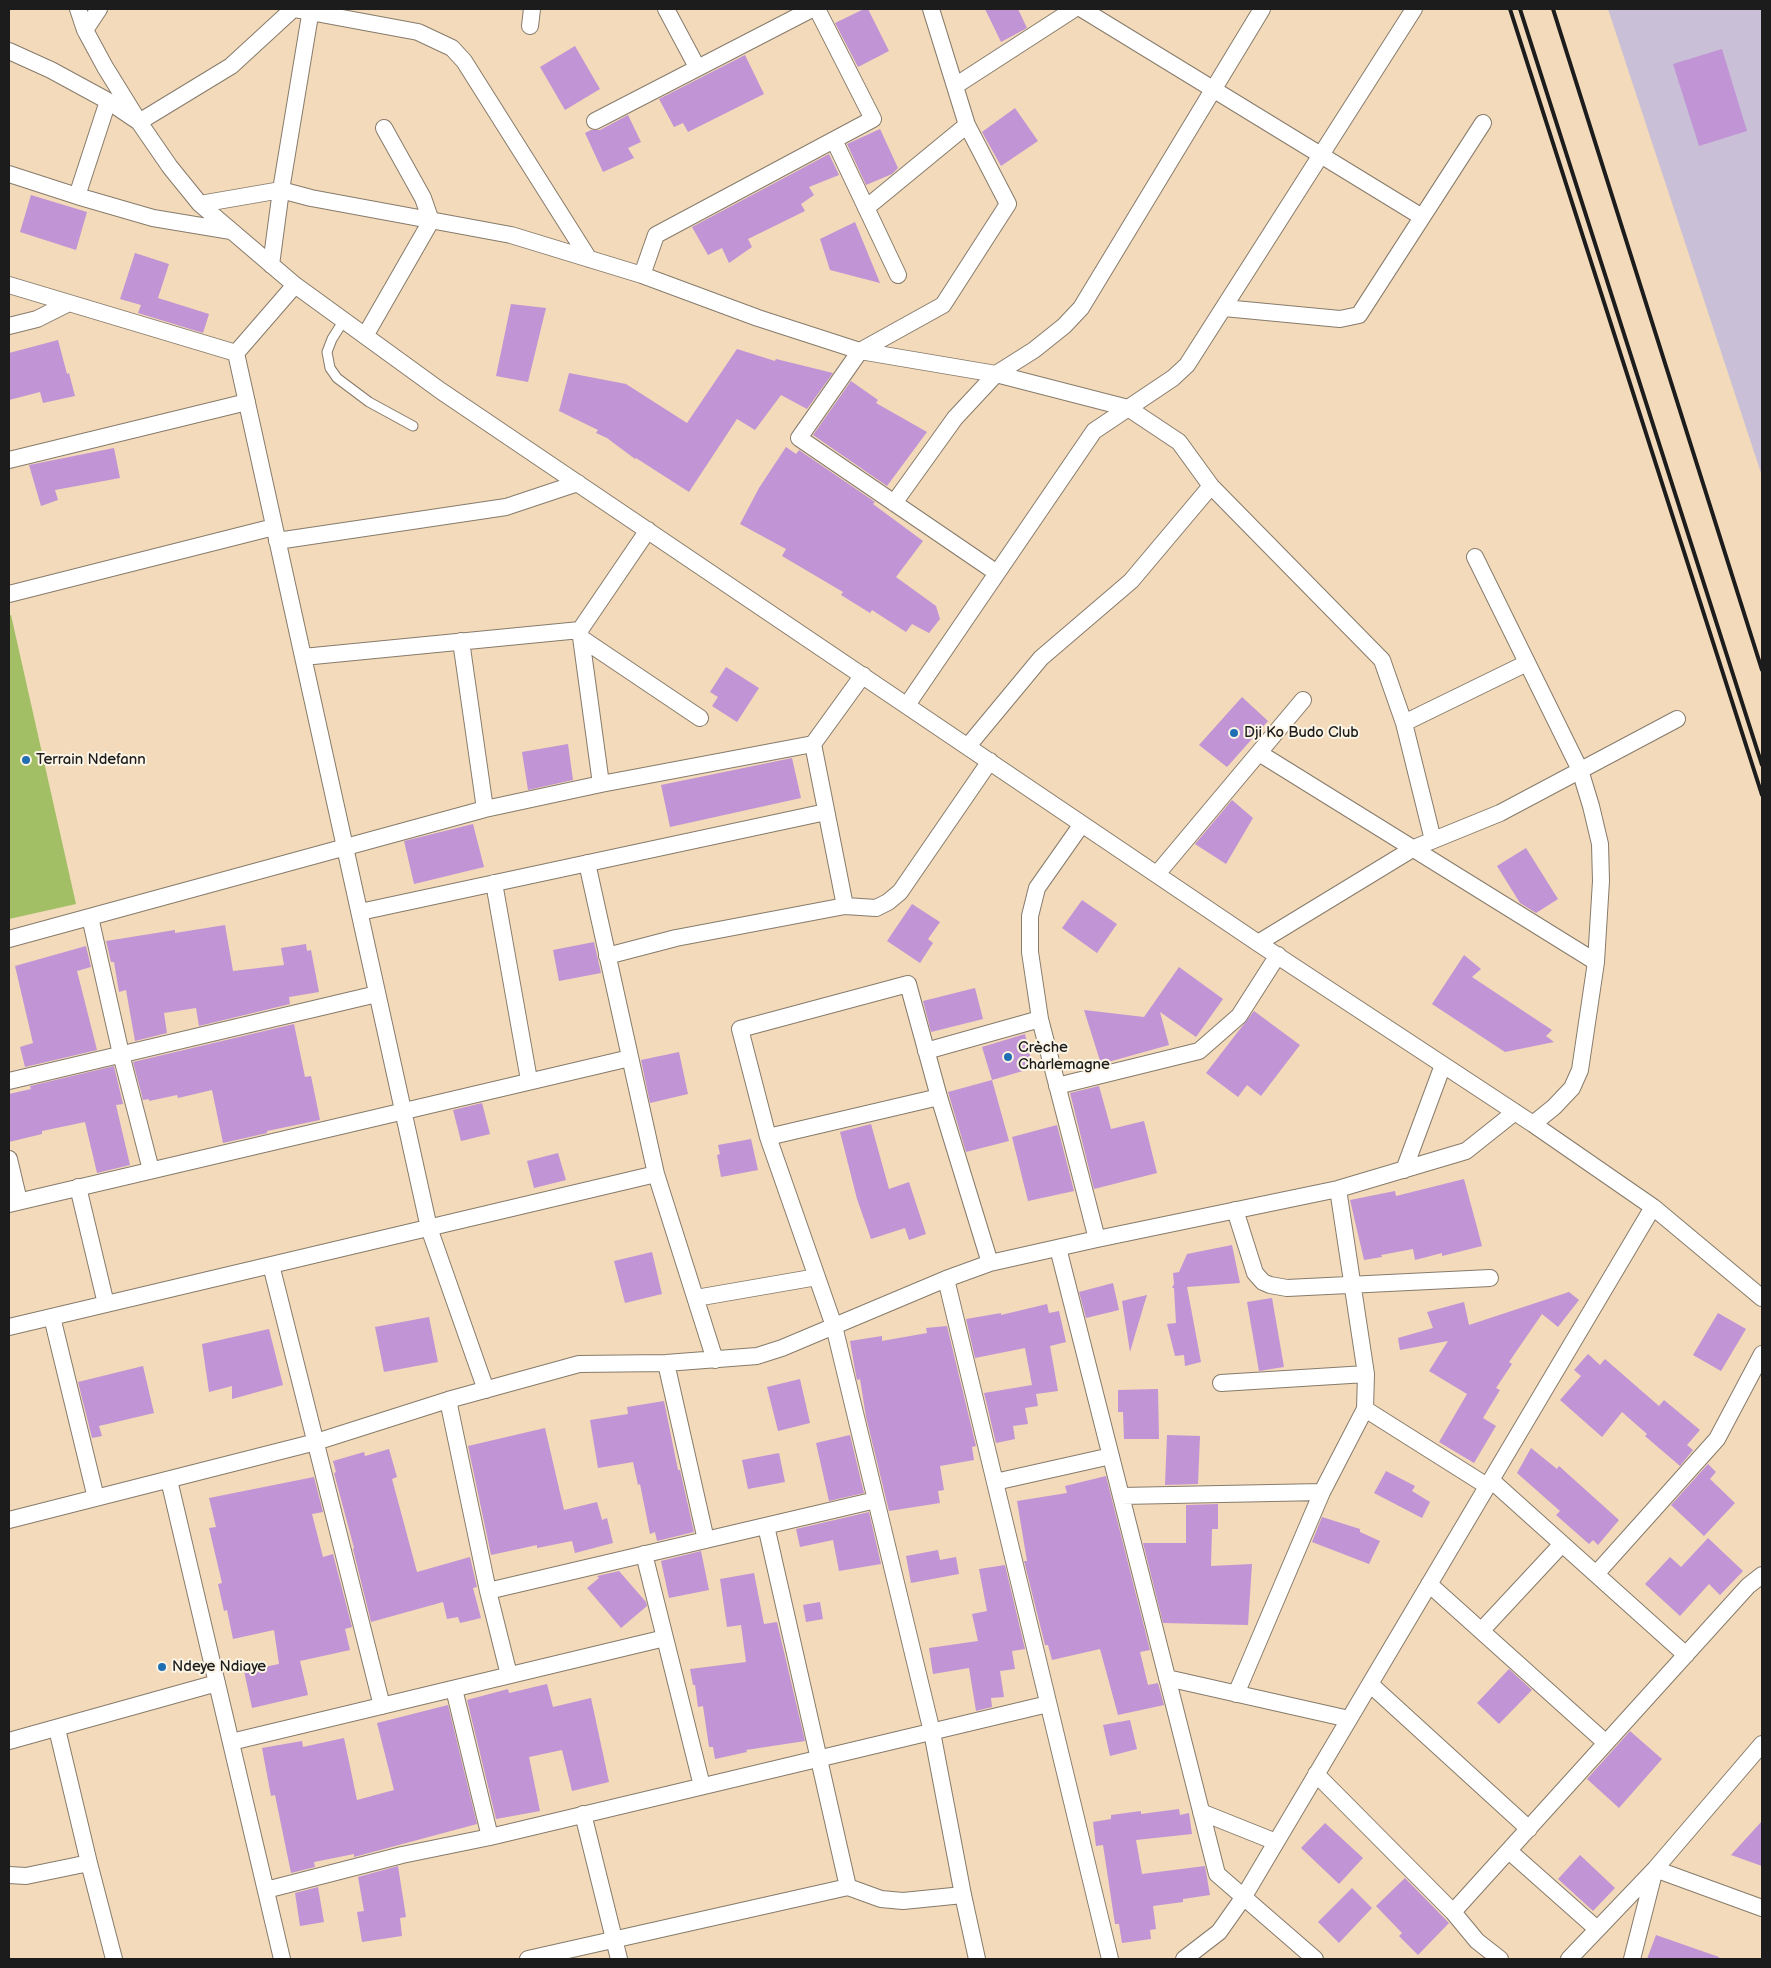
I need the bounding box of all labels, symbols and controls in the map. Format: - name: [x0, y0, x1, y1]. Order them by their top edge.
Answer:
- place label: Dji Ko Budo Club: [1244, 724, 1359, 742]
- marker: Dji Ko Budo Club: [1228, 727, 1240, 739]
- place label: Terrain Ndefann: [36, 751, 146, 769]
- marker: Terrain Ndefann: [20, 754, 32, 766]
- place label: Crèche Charlemagne: [1018, 1039, 1110, 1074]
- marker: Crèche Charlemagne: [1002, 1051, 1014, 1063]
- place label: Ndeye Ndiaye: [172, 1658, 266, 1676]
- marker: Ndeye Ndiaye: [156, 1661, 168, 1673]

